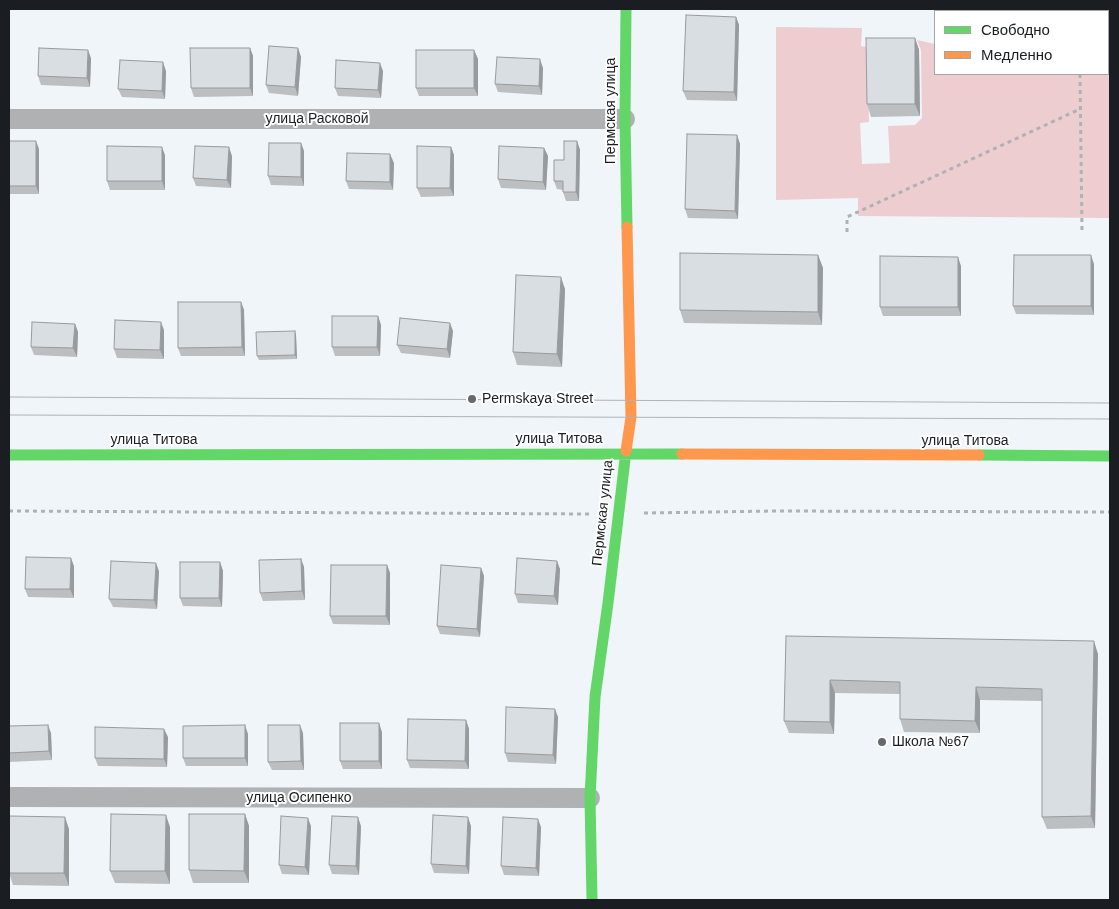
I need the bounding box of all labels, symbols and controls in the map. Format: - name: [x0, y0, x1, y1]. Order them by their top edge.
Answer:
- legend: [934, 10, 1109, 75]
- text: Свободно: [981, 21, 1050, 38]
- text: Медленно: [981, 46, 1052, 63]
- street label: Пермская улица: [603, 58, 619, 164]
- street label: улица Расковой: [266, 111, 368, 127]
- place label: Permskaya Street: [482, 391, 593, 407]
- marker: Permskaya Street: [466, 393, 478, 405]
- street label: улица Титова: [515, 431, 603, 447]
- street label: улица Титова: [110, 432, 198, 448]
- street label: улица Титова: [921, 433, 1009, 449]
- street label: Пермская улица: [589, 459, 617, 567]
- place label: Школа №67: [892, 734, 969, 750]
- marker: Школа №67: [876, 736, 888, 748]
- street label: улица Осипенко: [246, 790, 352, 806]

